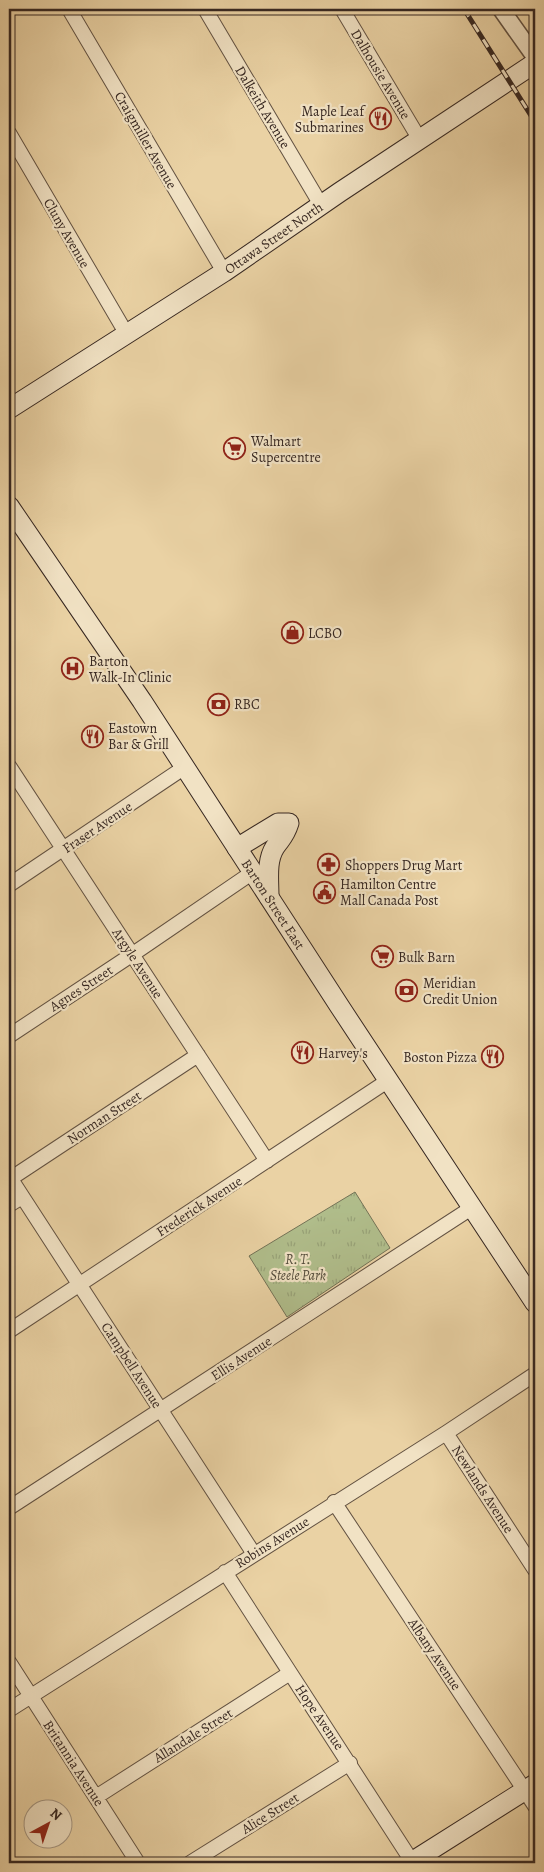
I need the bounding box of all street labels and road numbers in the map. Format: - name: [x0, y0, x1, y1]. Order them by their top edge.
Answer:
- street label: Dalhousie Avenue: [346, 26, 415, 123]
- street label: Dalkeith Avenue: [230, 62, 295, 152]
- street label: Craigmiller Avenue: [110, 88, 181, 193]
- street label: Cluny Avenue: [39, 195, 94, 272]
- street label: Ottawa Street North: [221, 197, 327, 279]
- street label: Fraser Avenue: [59, 797, 136, 858]
- street label: Barton Street East: [237, 855, 310, 954]
- street label: Argyle Avenue: [107, 923, 168, 1002]
- street label: Agnes Street: [45, 961, 117, 1017]
- street label: Norman Street: [63, 1086, 145, 1149]
- street label: Frederick Avenue: [153, 1172, 246, 1241]
- street label: Campbell Avenue: [97, 1319, 167, 1412]
- street label: Ellis Avenue: [207, 1332, 275, 1385]
- street label: Newlands Avenue: [447, 1442, 518, 1537]
- street label: Robins Avenue: [232, 1512, 313, 1573]
- street label: Albany Avenue: [403, 1614, 466, 1694]
- street label: Hope Avenue: [291, 1681, 349, 1754]
- street label: Allandale Street: [149, 1703, 237, 1768]
- street label: Britannia Avenue: [39, 1717, 108, 1810]
- street label: Alice Street: [237, 1788, 303, 1839]

